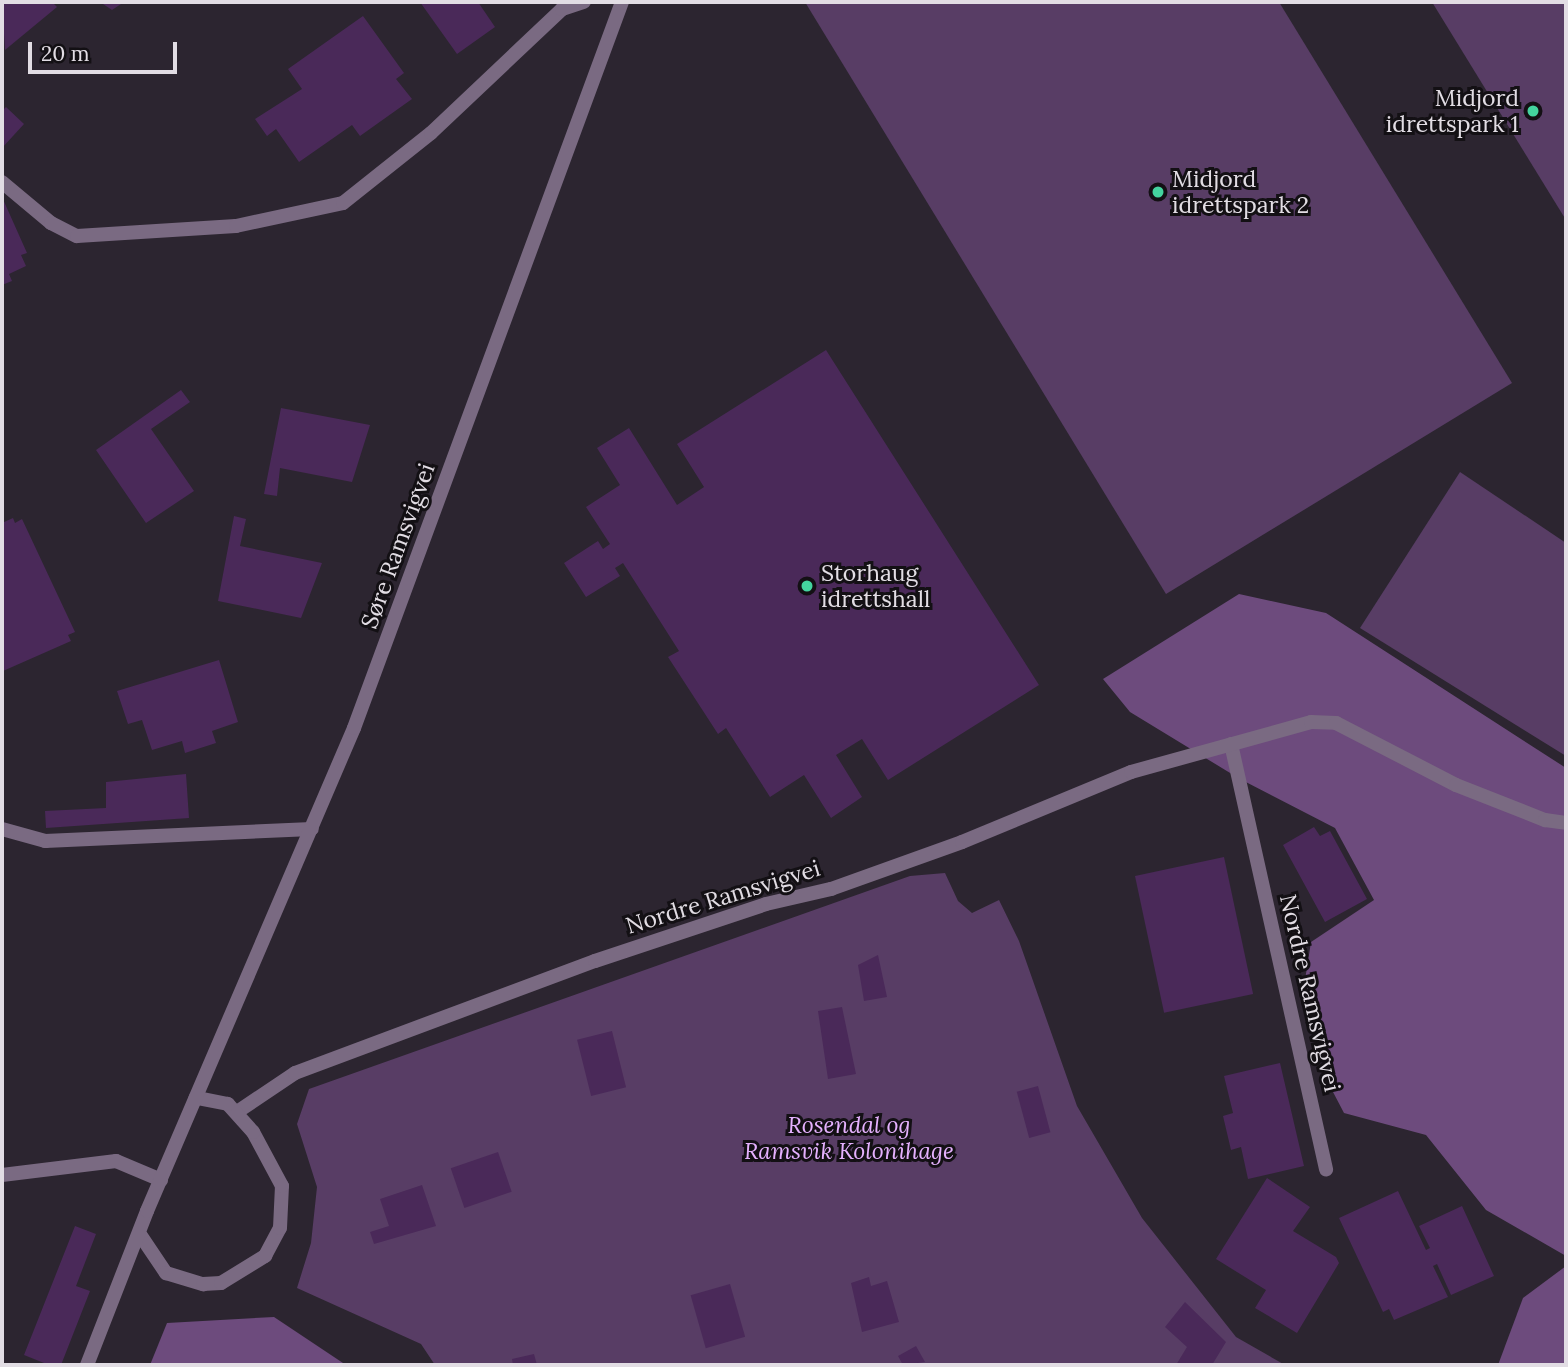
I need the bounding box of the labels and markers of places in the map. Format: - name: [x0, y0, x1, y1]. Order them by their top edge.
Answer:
- place label: Midjord idrettspark 1: [1386, 84, 1519, 138]
- marker: Midjord idrettspark 1: [1525, 103, 1541, 119]
- place label: Midjord idrettspark 2: [1172, 165, 1309, 219]
- marker: Midjord idrettspark 2: [1150, 184, 1166, 200]
- place label: Storhaug idrettshall: [821, 559, 930, 613]
- marker: Storhaug idrettshall: [799, 578, 815, 594]

